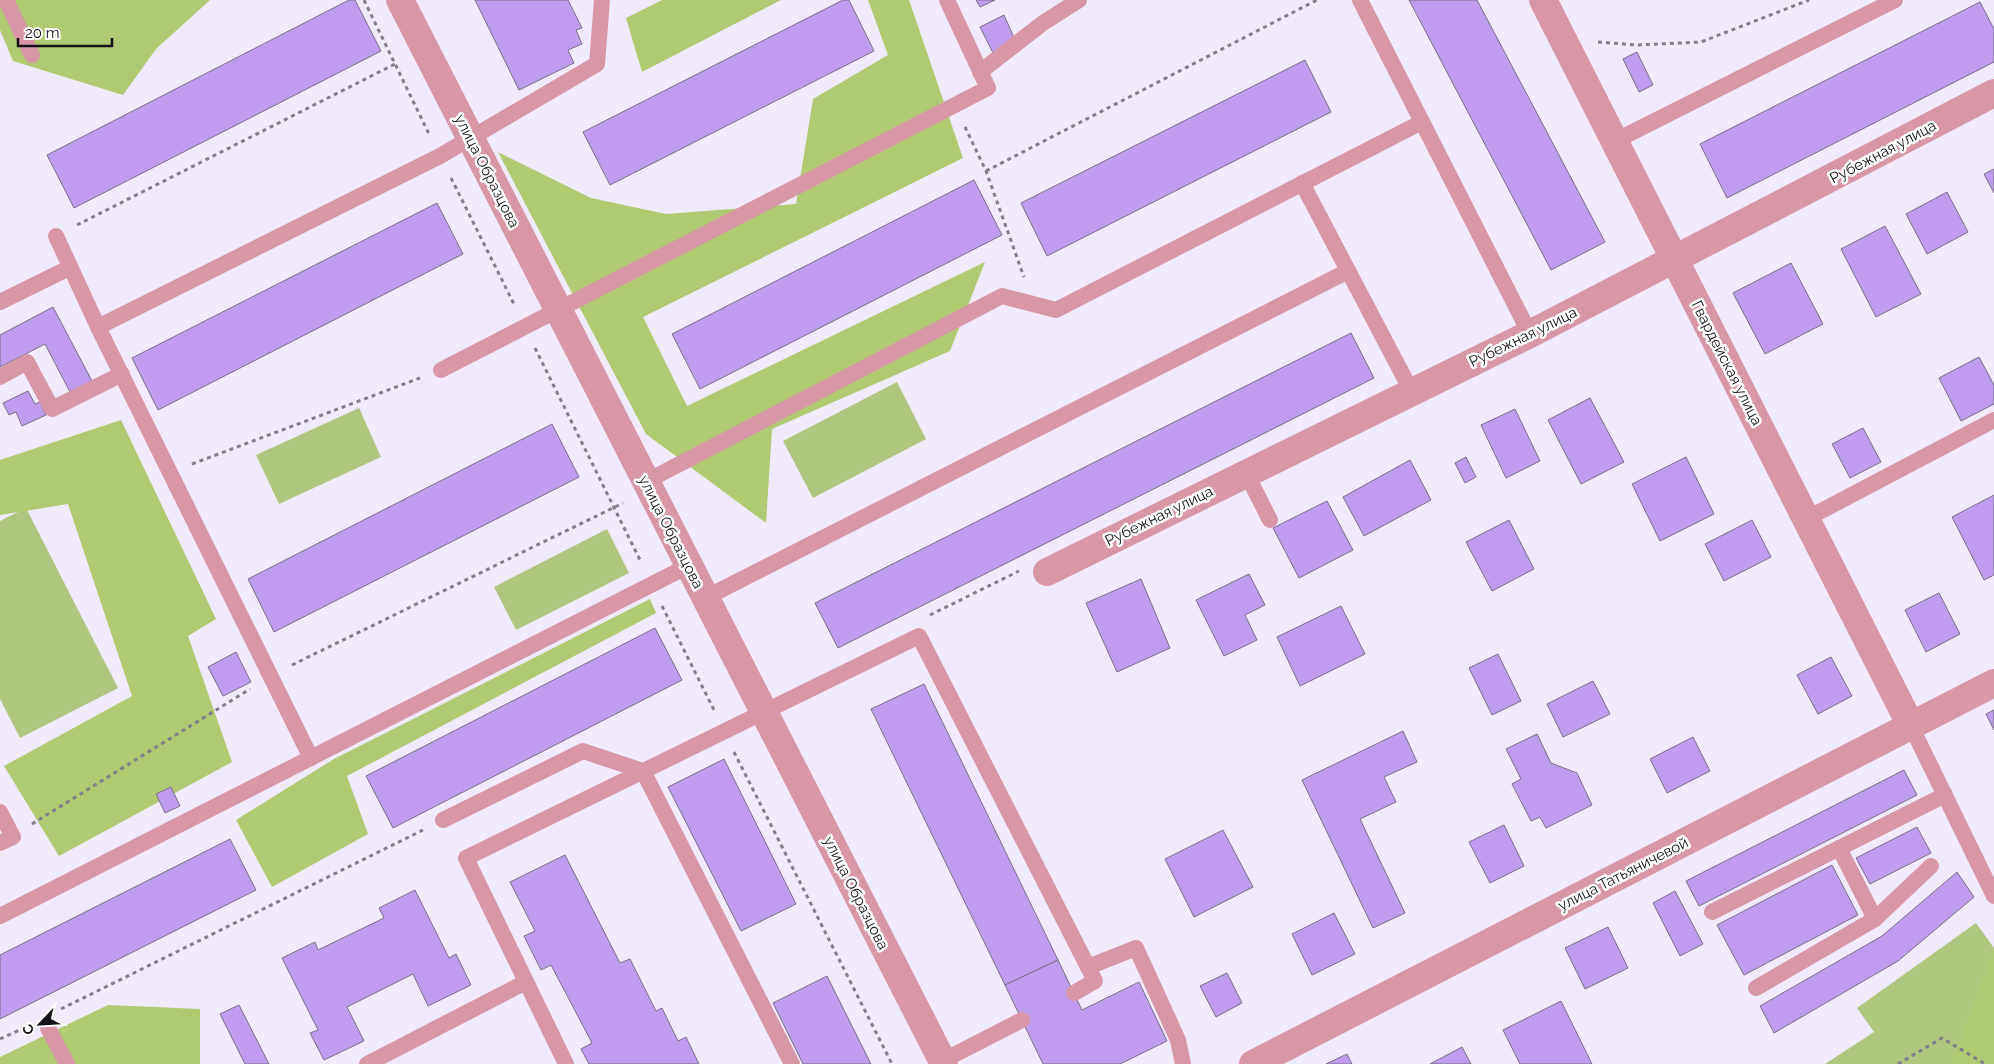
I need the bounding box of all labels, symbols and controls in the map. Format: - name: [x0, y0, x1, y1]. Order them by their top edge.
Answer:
- scale bar: [18, 15, 111, 47]
- text: 20 m: [25, 24, 60, 42]
- street label: улица Образцова: [451, 111, 523, 231]
- street label: Рубежная улица: [1827, 116, 1939, 188]
- street label: Гвардейская улица: [1688, 298, 1766, 428]
- street label: Рубежная улица: [1466, 303, 1580, 371]
- street label: улица Образцова: [635, 472, 707, 592]
- street label: Рубежная улица: [1102, 482, 1216, 550]
- street label: улица Образцова: [820, 833, 892, 953]
- street label: улица Татьяничевой: [1555, 833, 1691, 915]
- north arrow: [15, 999, 65, 1049]
- text: С: [19, 1021, 37, 1037]

